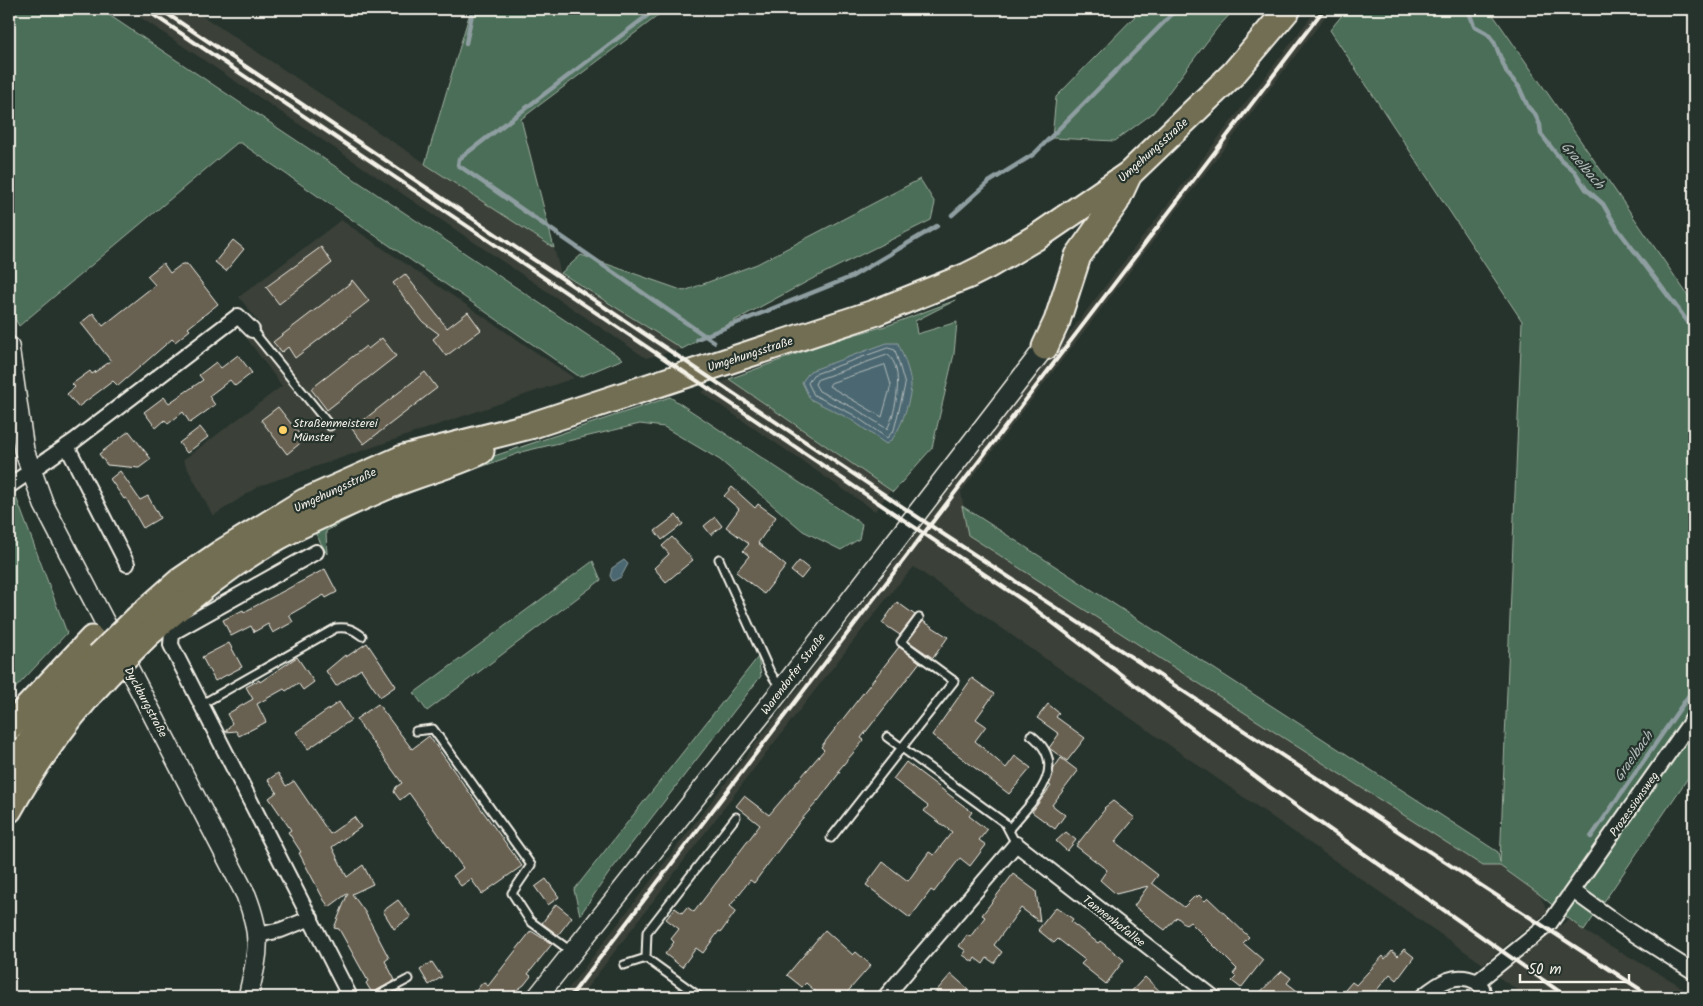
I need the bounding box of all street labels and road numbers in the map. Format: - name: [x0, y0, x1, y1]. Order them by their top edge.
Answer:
- street label: Umgehungsstraße: [1114, 113, 1193, 187]
- street label: Umgehungsstraße: [705, 332, 796, 377]
- street label: Umgehungsstraße: [291, 463, 380, 518]
- street label: Warendorfer Straße: [756, 629, 831, 719]
- street label: Dyckburgstraße: [119, 663, 173, 742]
- street label: Prozessionsweg: [1605, 768, 1664, 841]
- street label: Tannenhofallee: [1078, 891, 1150, 952]

